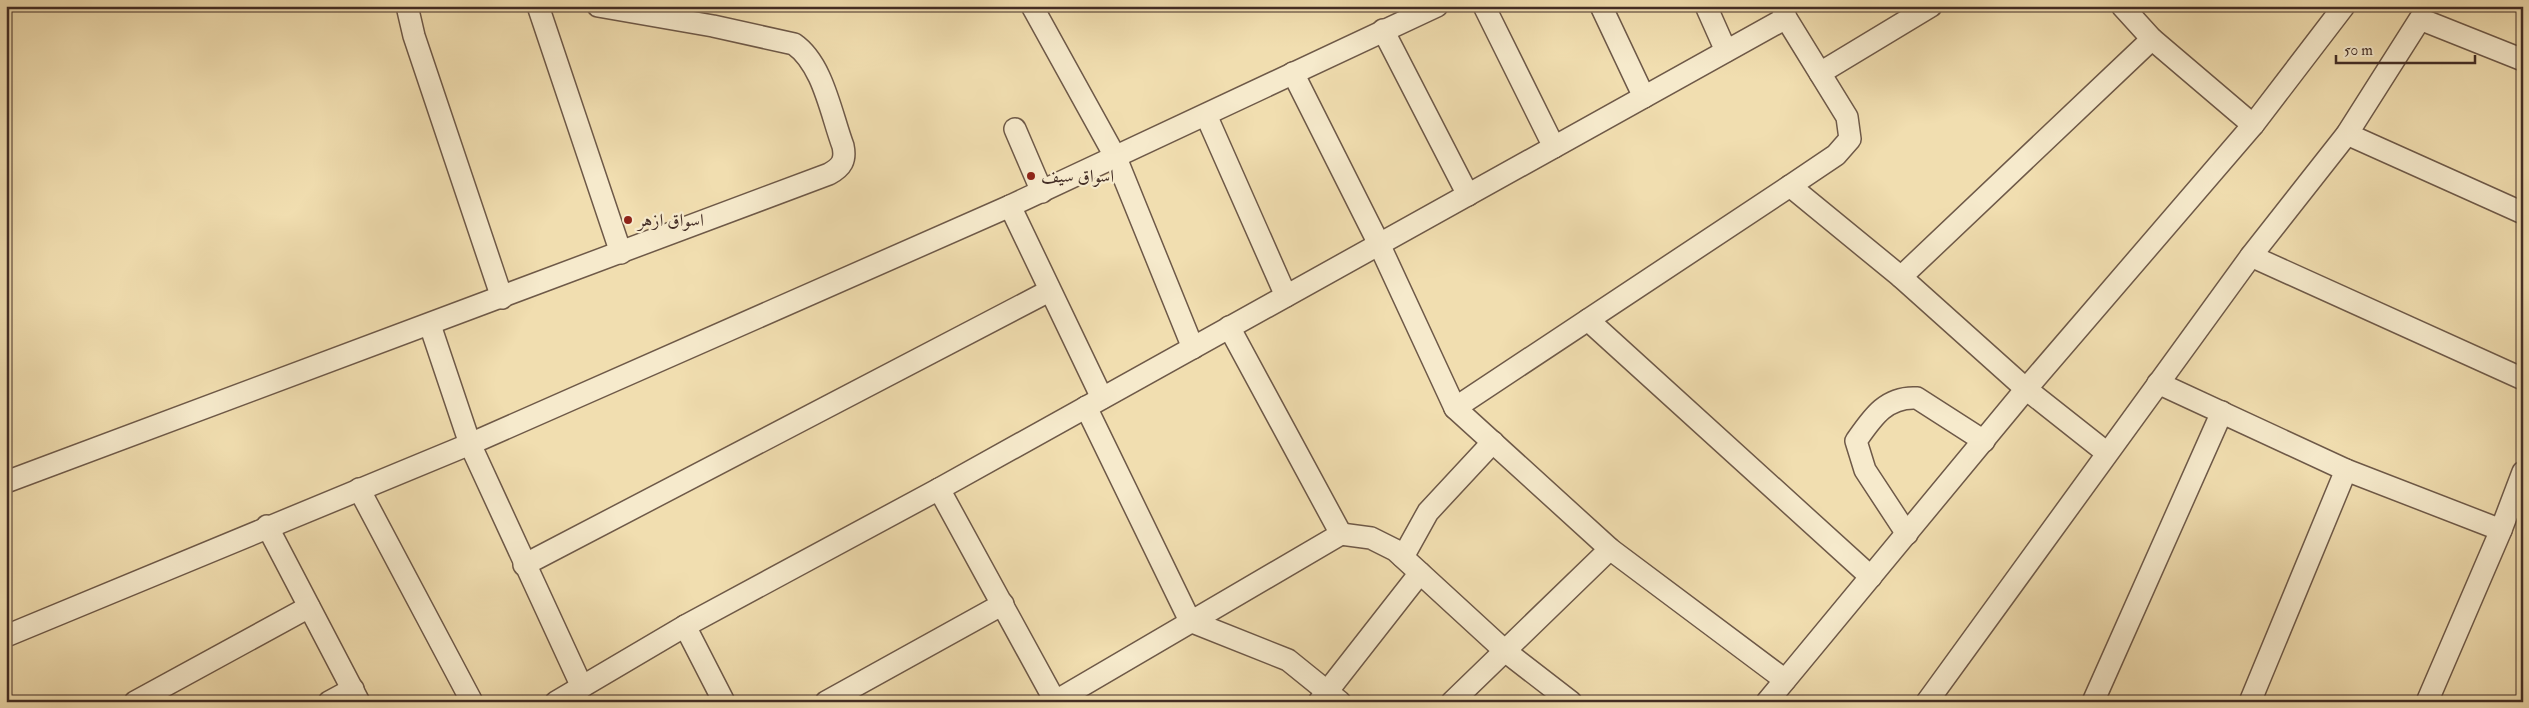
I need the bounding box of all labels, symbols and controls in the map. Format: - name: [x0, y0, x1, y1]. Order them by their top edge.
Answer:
- scale bar: [2336, 32, 2475, 64]
- text: 50 m: [2344, 41, 2373, 60]
- place label: اسواق سيف: [1041, 165, 1114, 188]
- marker: اسواق سيف: [1025, 170, 1037, 182]
- place label: اسواق ازهر: [636, 209, 704, 232]
- marker: اسواق ازهر: [622, 214, 634, 226]

